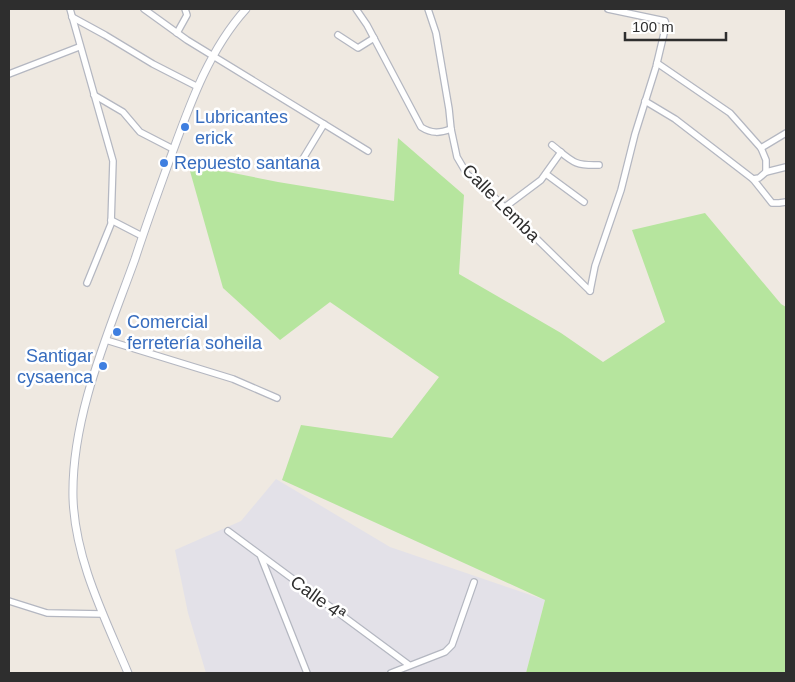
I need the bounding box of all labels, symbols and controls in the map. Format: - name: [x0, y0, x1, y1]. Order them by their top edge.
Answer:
- scale bar: [625, 10, 726, 42]
- text: 100 m: [632, 18, 674, 35]
- place label: Lubricantes erick: [195, 107, 288, 148]
- marker: Lubricantes erick: [179, 121, 191, 133]
- place label: Repuesto santana: [174, 153, 321, 173]
- marker: Repuesto santana: [158, 157, 170, 169]
- street label: Calle Lemba: [458, 160, 544, 246]
- place label: Comercial ferretería soheila: [127, 312, 263, 353]
- marker: Comercial ferretería soheila: [111, 326, 123, 338]
- place label: Santigar cysaenca: [17, 346, 94, 387]
- marker: Santigar cysaenca: [97, 360, 109, 372]
- street label: Calle 4ª: [287, 571, 350, 625]

